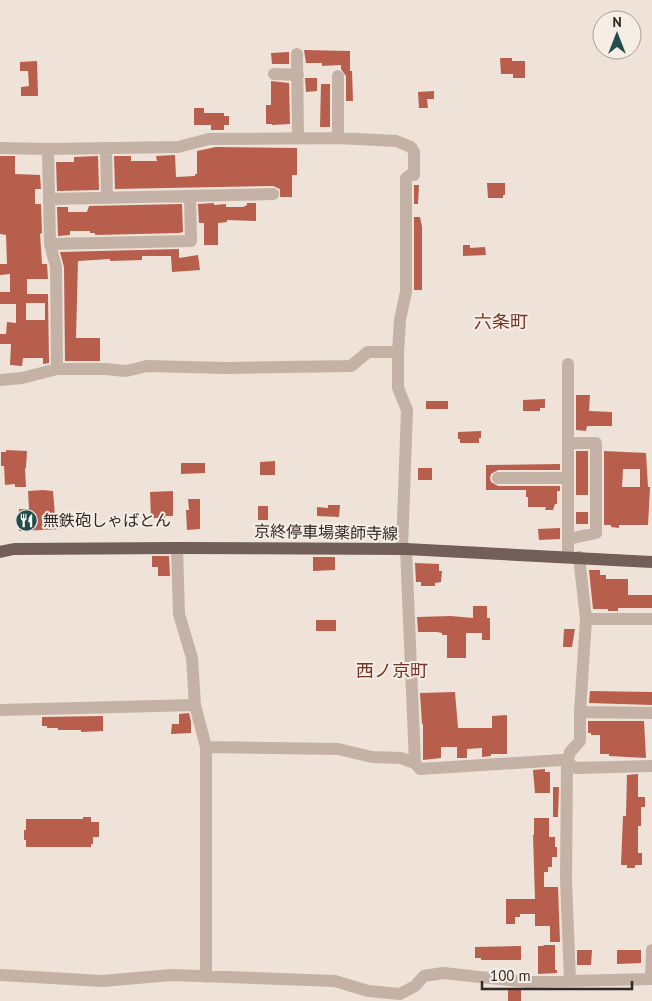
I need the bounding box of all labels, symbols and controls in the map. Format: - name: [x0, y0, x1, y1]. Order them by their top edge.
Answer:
- north arrow: [592, 10, 642, 60]
- text: N: [612, 13, 622, 31]
- district label: 六条町: [474, 310, 528, 333]
- restaurant icon: 無鉄砲しゃばとん: [15, 508, 39, 532]
- place label: 無鉄砲しゃばとん: [43, 510, 171, 530]
- street label: 京終停車場薬師寺線: [254, 521, 398, 543]
- district label: 西ノ京町: [356, 659, 428, 682]
- scale bar: [482, 958, 632, 990]
- text: 100 m: [490, 966, 531, 985]

